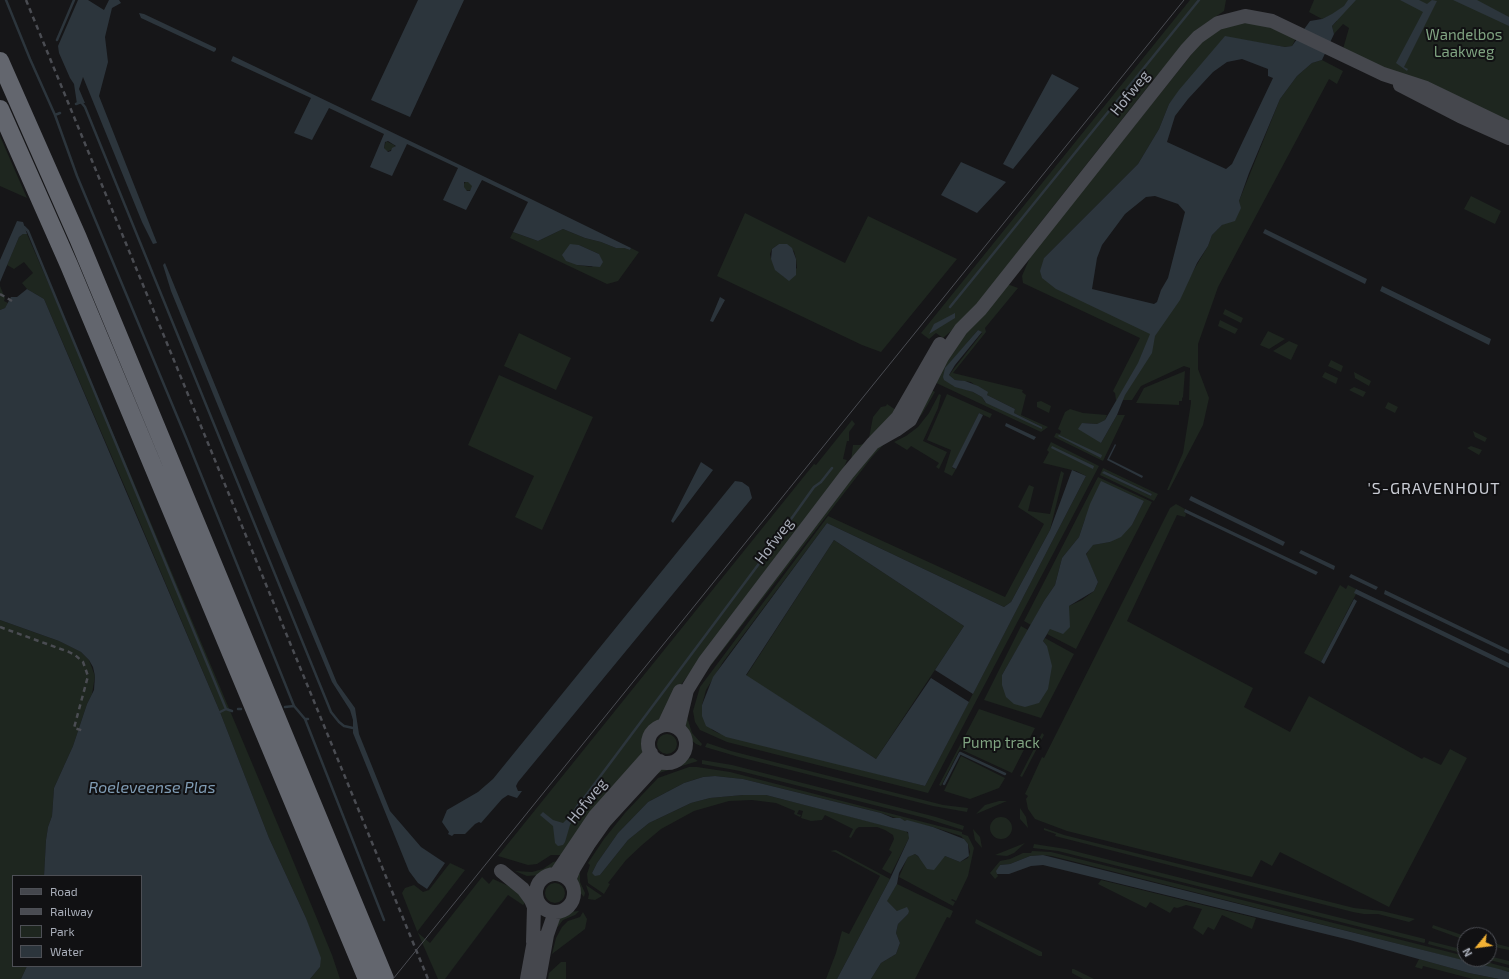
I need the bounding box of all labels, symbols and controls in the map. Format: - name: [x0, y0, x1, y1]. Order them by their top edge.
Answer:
- park label: Wandelbos Laakweg: [1426, 26, 1502, 61]
- street label: Hofweg: [1106, 67, 1154, 119]
- district label: 'S-GRAVENHOUT: [1367, 479, 1501, 499]
- street label: Hofweg: [751, 514, 797, 568]
- park label: Pump track: [962, 734, 1040, 752]
- street label: Hofweg: [563, 775, 611, 827]
- water label: Roeleveense Plas: [88, 778, 216, 798]
- legend: [12, 875, 142, 967]
- text: Road: [50, 884, 78, 898]
- text: Railway: [50, 904, 93, 918]
- text: Park: [50, 924, 75, 938]
- north arrow: [1457, 927, 1497, 967]
- text: Water: [50, 944, 84, 958]
- text: N: [1459, 946, 1475, 959]

